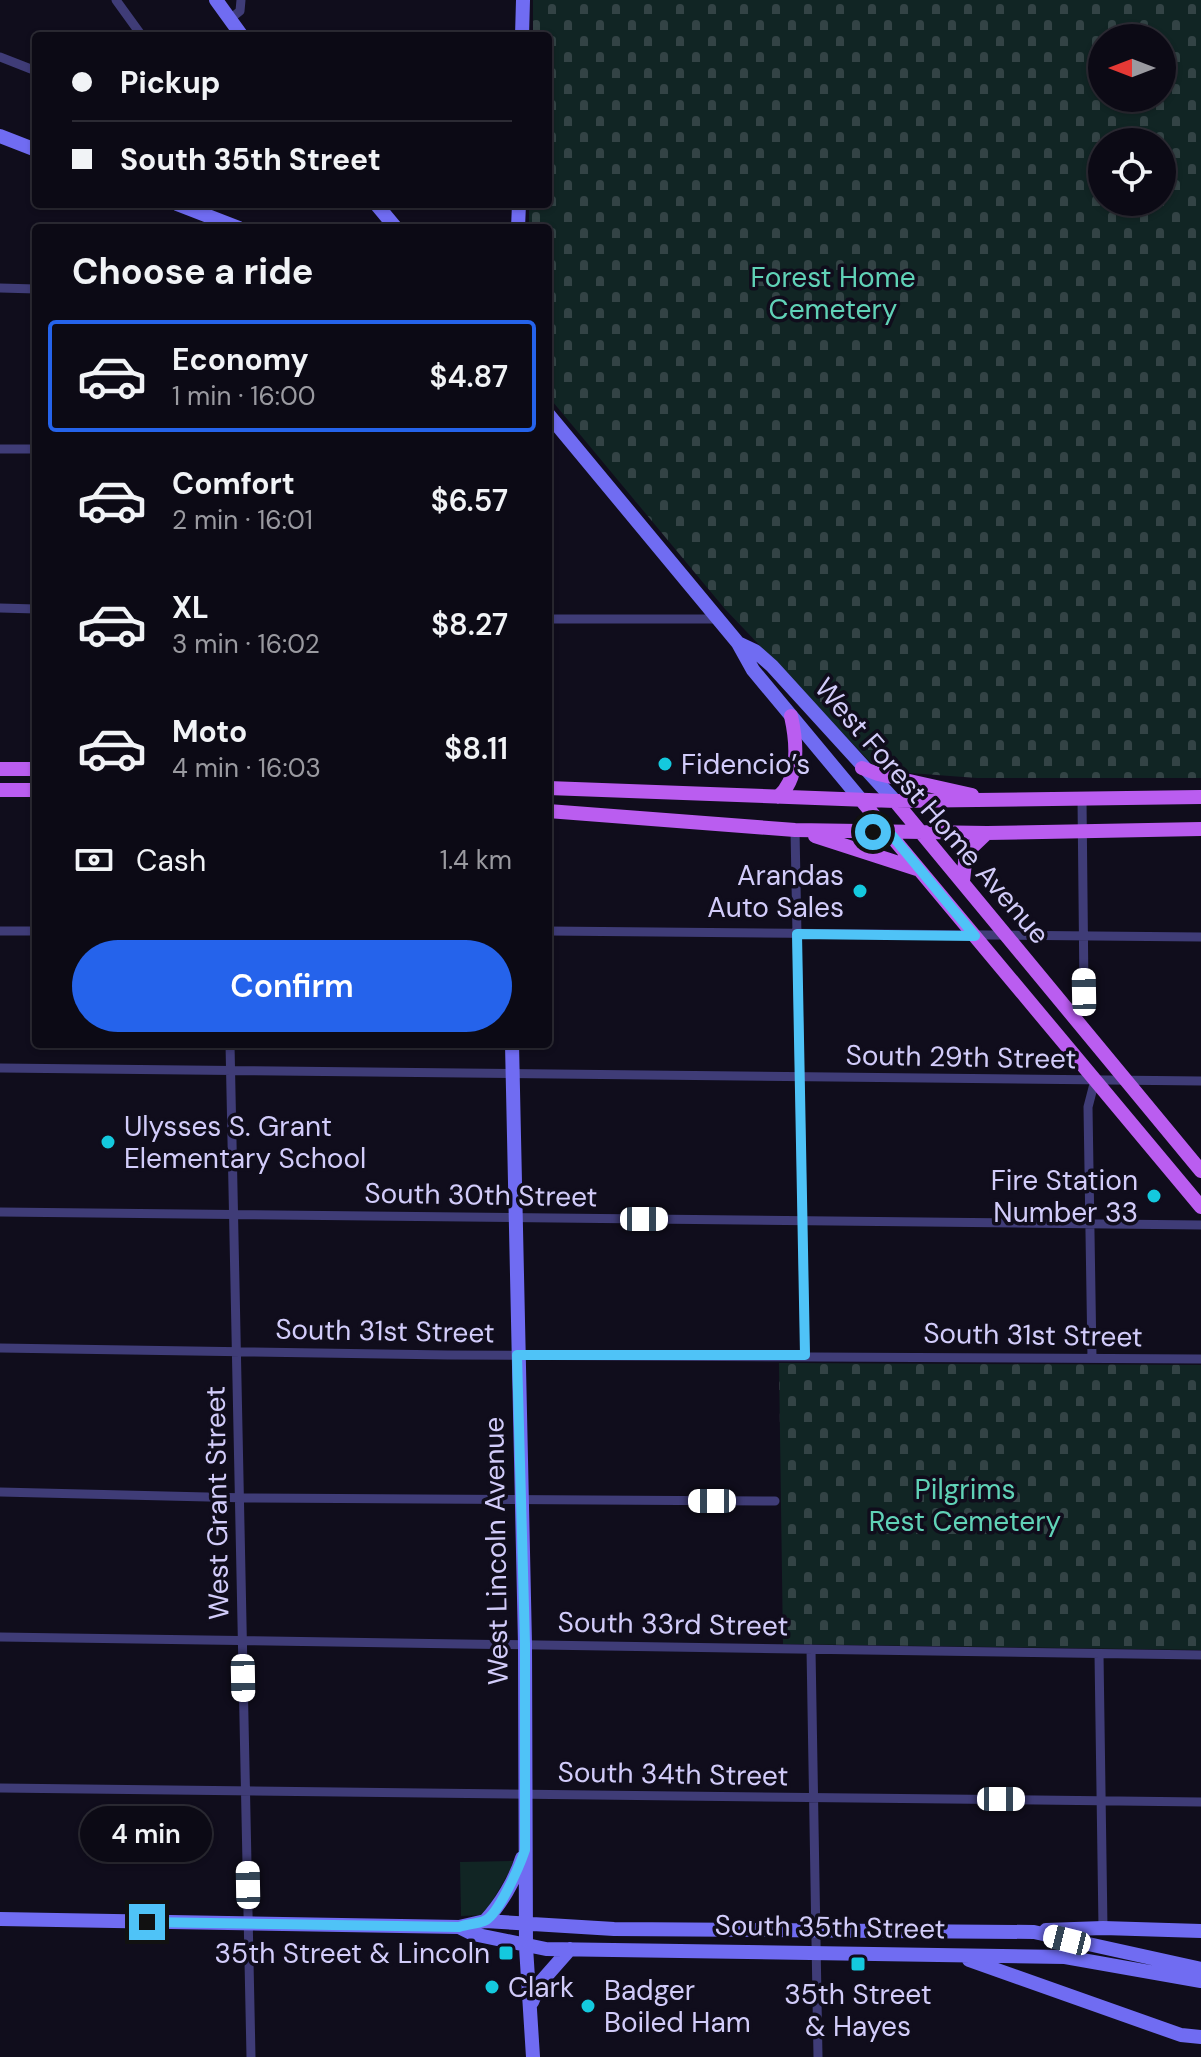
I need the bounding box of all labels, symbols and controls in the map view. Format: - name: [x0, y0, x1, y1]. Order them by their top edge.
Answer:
- north arrow: [1088, 24, 1176, 112]
- map controls: [1088, 24, 1176, 216]
- text: Pickup: [120, 63, 220, 102]
- button: locate: [1088, 128, 1176, 216]
- text: South 35th Street: [120, 140, 381, 179]
- text: Choose a ride: [72, 248, 313, 295]
- park label: Forest Home Cemetery: [750, 259, 916, 328]
- icon: car: [76, 340, 148, 412]
- text: Economy: [172, 340, 309, 379]
- text: $4.87: [429, 357, 508, 396]
- text: 1 min · 16:00: [172, 379, 316, 413]
- icon: car: [76, 464, 148, 536]
- text: Comfort: [172, 464, 295, 503]
- text: $6.57: [431, 481, 508, 520]
- text: 2 min · 16:01: [172, 503, 313, 537]
- icon: car: [76, 588, 148, 660]
- text: XL: [172, 588, 209, 627]
- text: $8.27: [431, 605, 508, 644]
- text: 3 min · 16:02: [172, 627, 320, 661]
- street label: West Forest Home Avenue: [806, 670, 1058, 952]
- icon: car: [76, 712, 148, 784]
- text: Moto: [172, 712, 247, 751]
- text: $8.11: [444, 729, 508, 768]
- place label: Fidencio’s: [681, 746, 810, 783]
- text: 4 min · 16:03: [172, 751, 321, 785]
- marker: Fidencio’s: [656, 755, 674, 773]
- route start: [855, 814, 891, 850]
- icon: cash: [72, 838, 116, 882]
- text: Cash: [136, 841, 206, 880]
- text: 1.4 km: [440, 843, 512, 877]
- place label: Arandas Auto Sales: [707, 857, 844, 926]
- marker: Arandas Auto Sales: [851, 882, 869, 900]
- button: Confirm: [72, 940, 512, 1032]
- car: [1072, 968, 1096, 1016]
- street label: South 29th Street: [845, 1036, 1077, 1078]
- place label: Ulysses S. Grant Elementary School: [124, 1108, 366, 1177]
- marker: Ulysses S. Grant Elementary School: [99, 1133, 117, 1151]
- place label: Fire Station Number 33: [991, 1162, 1138, 1231]
- street label: South 30th Street: [364, 1174, 598, 1216]
- marker: Fire Station Number 33: [1145, 1187, 1163, 1205]
- car: [620, 1207, 668, 1231]
- street label: South 31st Street: [275, 1311, 495, 1351]
- street label: South 31st Street: [923, 1315, 1143, 1355]
- street label: West Grant Street: [196, 1386, 238, 1620]
- street label: West Lincoln Avenue: [475, 1416, 517, 1686]
- park label: Pilgrims Rest Cemetery: [869, 1471, 1061, 1540]
- car: [688, 1489, 736, 1513]
- street label: South 33rd Street: [557, 1603, 789, 1645]
- car: [231, 1654, 255, 1702]
- street label: South 34th Street: [557, 1753, 789, 1795]
- car: [977, 1787, 1025, 1811]
- callout: 4 min: [81, 1806, 213, 1862]
- text: 4 min: [111, 1817, 181, 1851]
- car: [236, 1861, 260, 1909]
- route end: [129, 1904, 165, 1940]
- street label: South 35th Street: [714, 1906, 946, 1948]
- car: [1041, 1923, 1093, 1957]
- place label: 35th Street & Lincoln: [215, 1935, 490, 1972]
- marker: 35th Street & Lincoln: [497, 1944, 515, 1962]
- marker: 35th Street & Hayes: [849, 1955, 867, 1973]
- place label: Clark: [508, 1969, 574, 2006]
- place label: Badger Boiled Ham: [604, 1972, 751, 2041]
- place label: 35th Street & Hayes: [784, 1976, 932, 2045]
- marker: Clark: [483, 1978, 501, 1996]
- marker: Badger Boiled Ham: [579, 1997, 597, 2015]

